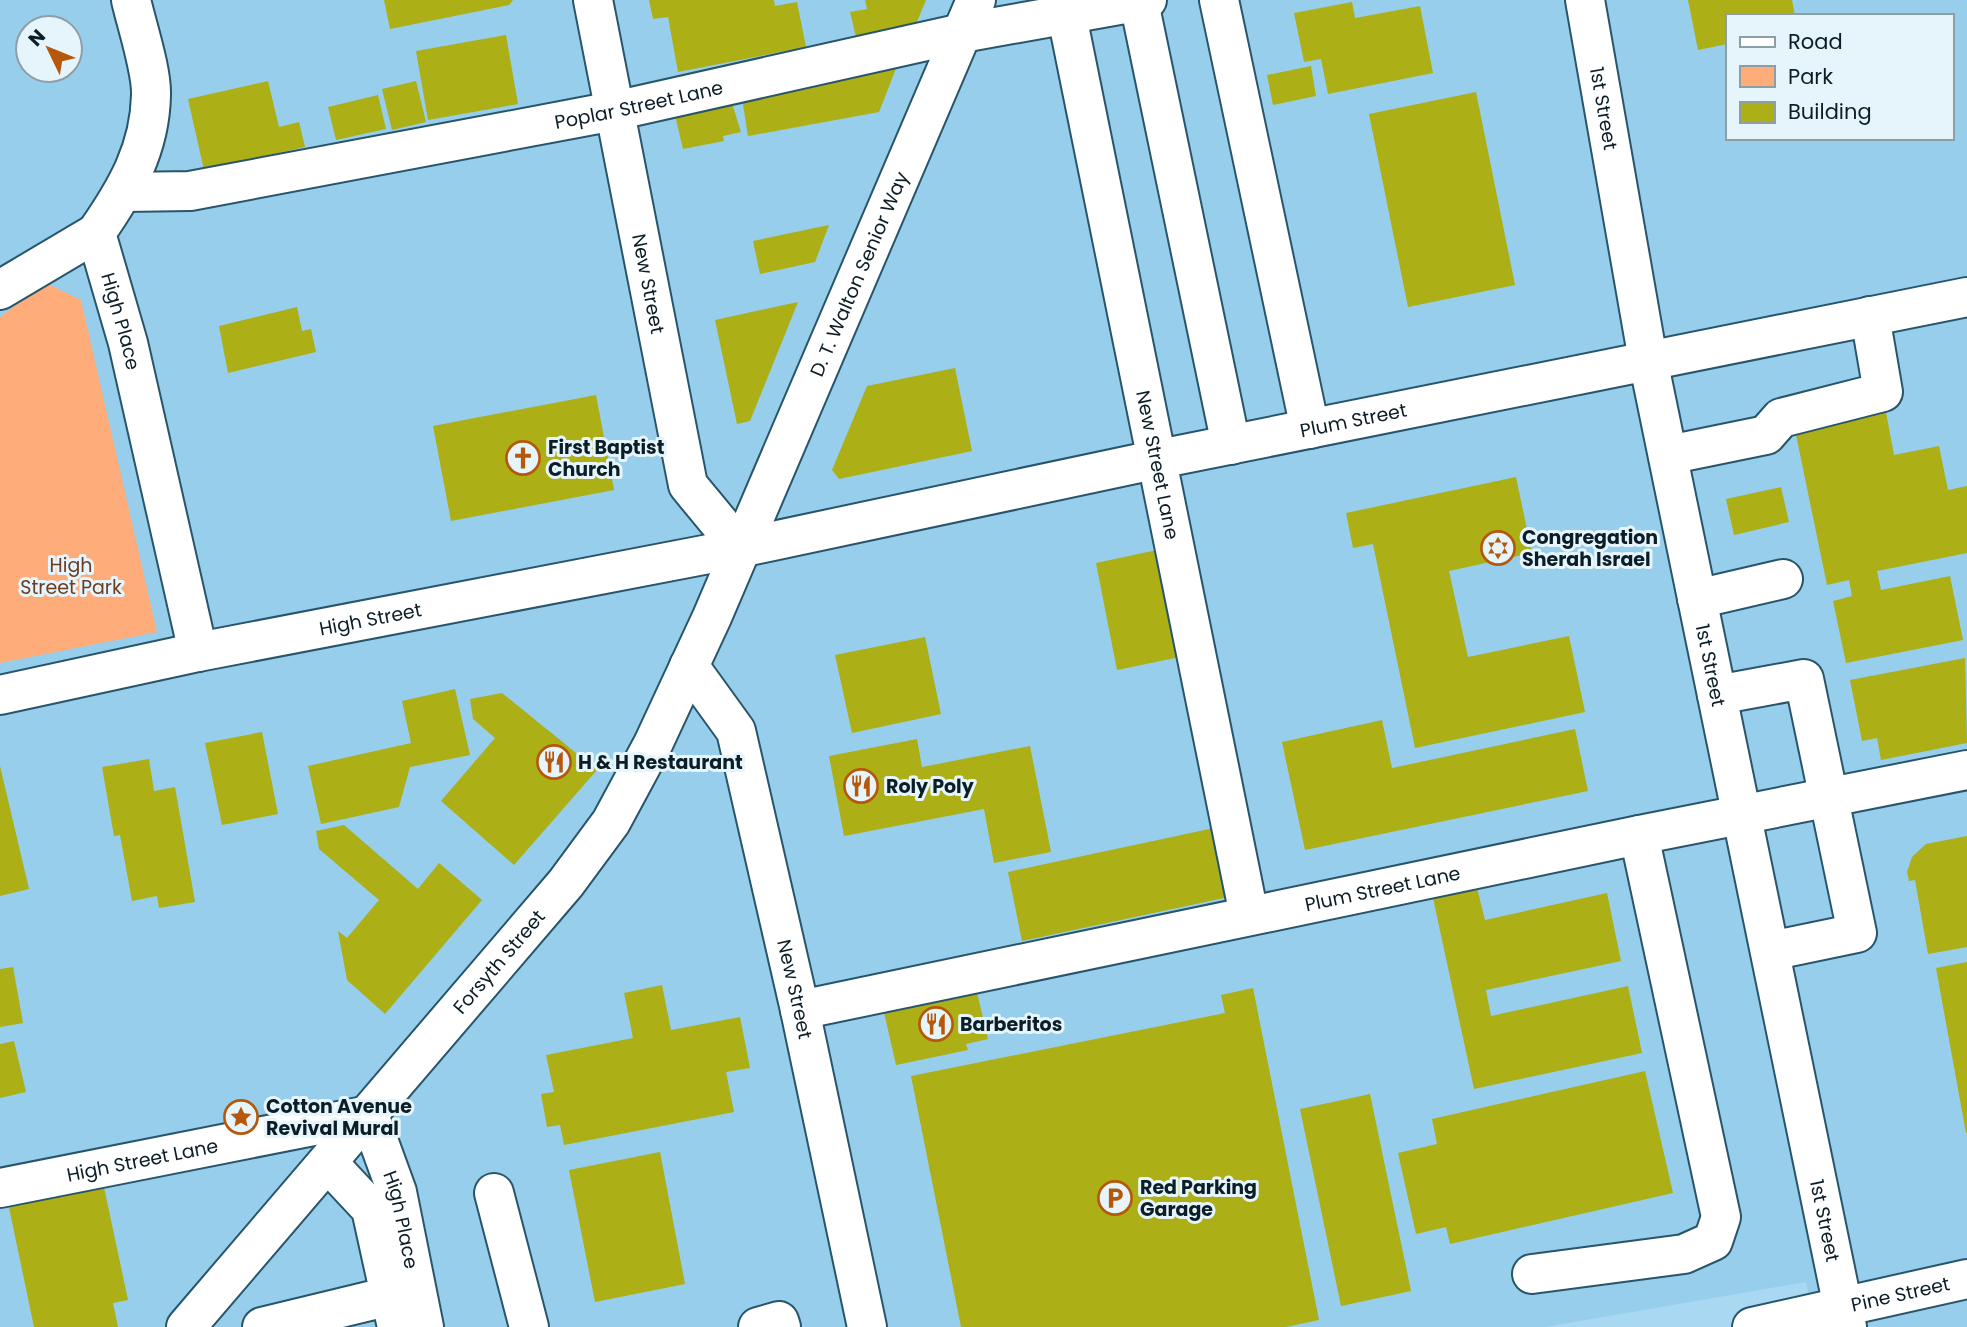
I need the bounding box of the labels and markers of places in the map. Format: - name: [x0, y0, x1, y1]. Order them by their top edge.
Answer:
- place label: First Baptist Church: [548, 434, 665, 483]
- church icon: First Baptist Church: [504, 439, 542, 477]
- place label: Congregation Sherah Israel: [1522, 524, 1658, 573]
- synagogue icon: Congregation Sherah Israel: [1479, 529, 1517, 567]
- restaurant icon: H & H Restaurant: [535, 743, 573, 781]
- place label: H & H Restaurant: [578, 749, 743, 776]
- restaurant icon: Roly Poly: [842, 767, 880, 805]
- place label: Roly Poly: [886, 773, 975, 800]
- restaurant icon: Barberitos: [917, 1005, 955, 1043]
- place label: Barberitos: [960, 1011, 1062, 1038]
- place label: Cotton Avenue Revival Mural: [266, 1093, 412, 1142]
- place icon: Cotton Avenue Revival Mural: [222, 1098, 260, 1136]
- place label: Red Parking Garage: [1140, 1174, 1257, 1223]
- parking icon: Red Parking Garage: [1096, 1179, 1134, 1217]

